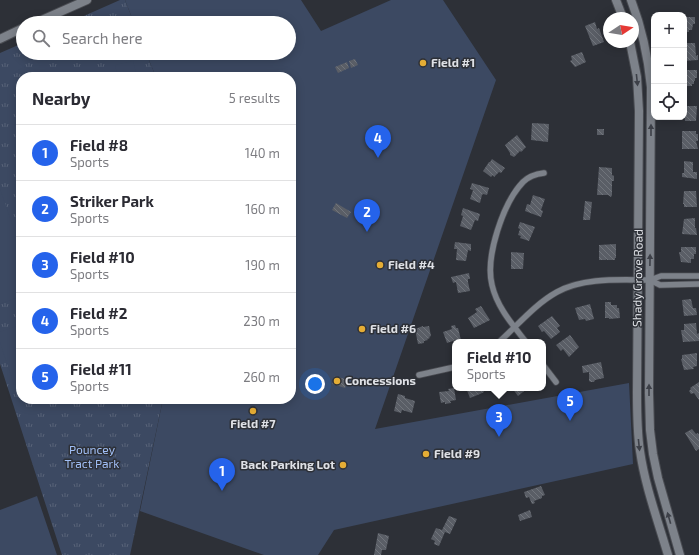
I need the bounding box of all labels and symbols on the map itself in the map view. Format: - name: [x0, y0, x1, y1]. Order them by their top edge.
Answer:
- north arrow: [603, 12, 639, 48]
- place label: Field #1: [431, 55, 475, 69]
- marker: Field #1: [418, 58, 428, 68]
- one-way arrow: [634, 74, 640, 86]
- one-way arrow: [648, 123, 654, 136]
- pin: 4: [365, 125, 391, 158]
- pin: 2: [354, 199, 380, 232]
- street label: Shady Grove Road: [629, 229, 645, 327]
- one-way arrow: [647, 253, 653, 266]
- place label: Field #4: [388, 257, 435, 271]
- marker: Field #4: [375, 260, 385, 270]
- place label: Field #6: [370, 321, 416, 335]
- marker: Field #6: [357, 324, 367, 334]
- place label: Concessions: [345, 373, 416, 387]
- your location: [305, 374, 325, 394]
- marker: Concessions: [332, 376, 342, 386]
- one-way arrow: [646, 383, 652, 396]
- pin: 5: [557, 388, 583, 421]
- pin: 3: [486, 404, 512, 437]
- marker: Field #7: [248, 406, 258, 416]
- place label: Field #7: [230, 416, 276, 430]
- one-way arrow: [636, 439, 643, 451]
- park label: Pouncey Tract Park: [65, 442, 119, 470]
- place label: Field #9: [434, 446, 480, 460]
- marker: Field #9: [421, 449, 431, 459]
- place label: Back Parking Lot: [241, 457, 335, 471]
- pin: 1: [209, 458, 235, 491]
- marker: Back Parking Lot: [338, 460, 348, 470]
- one-way arrow: [666, 511, 672, 523]

